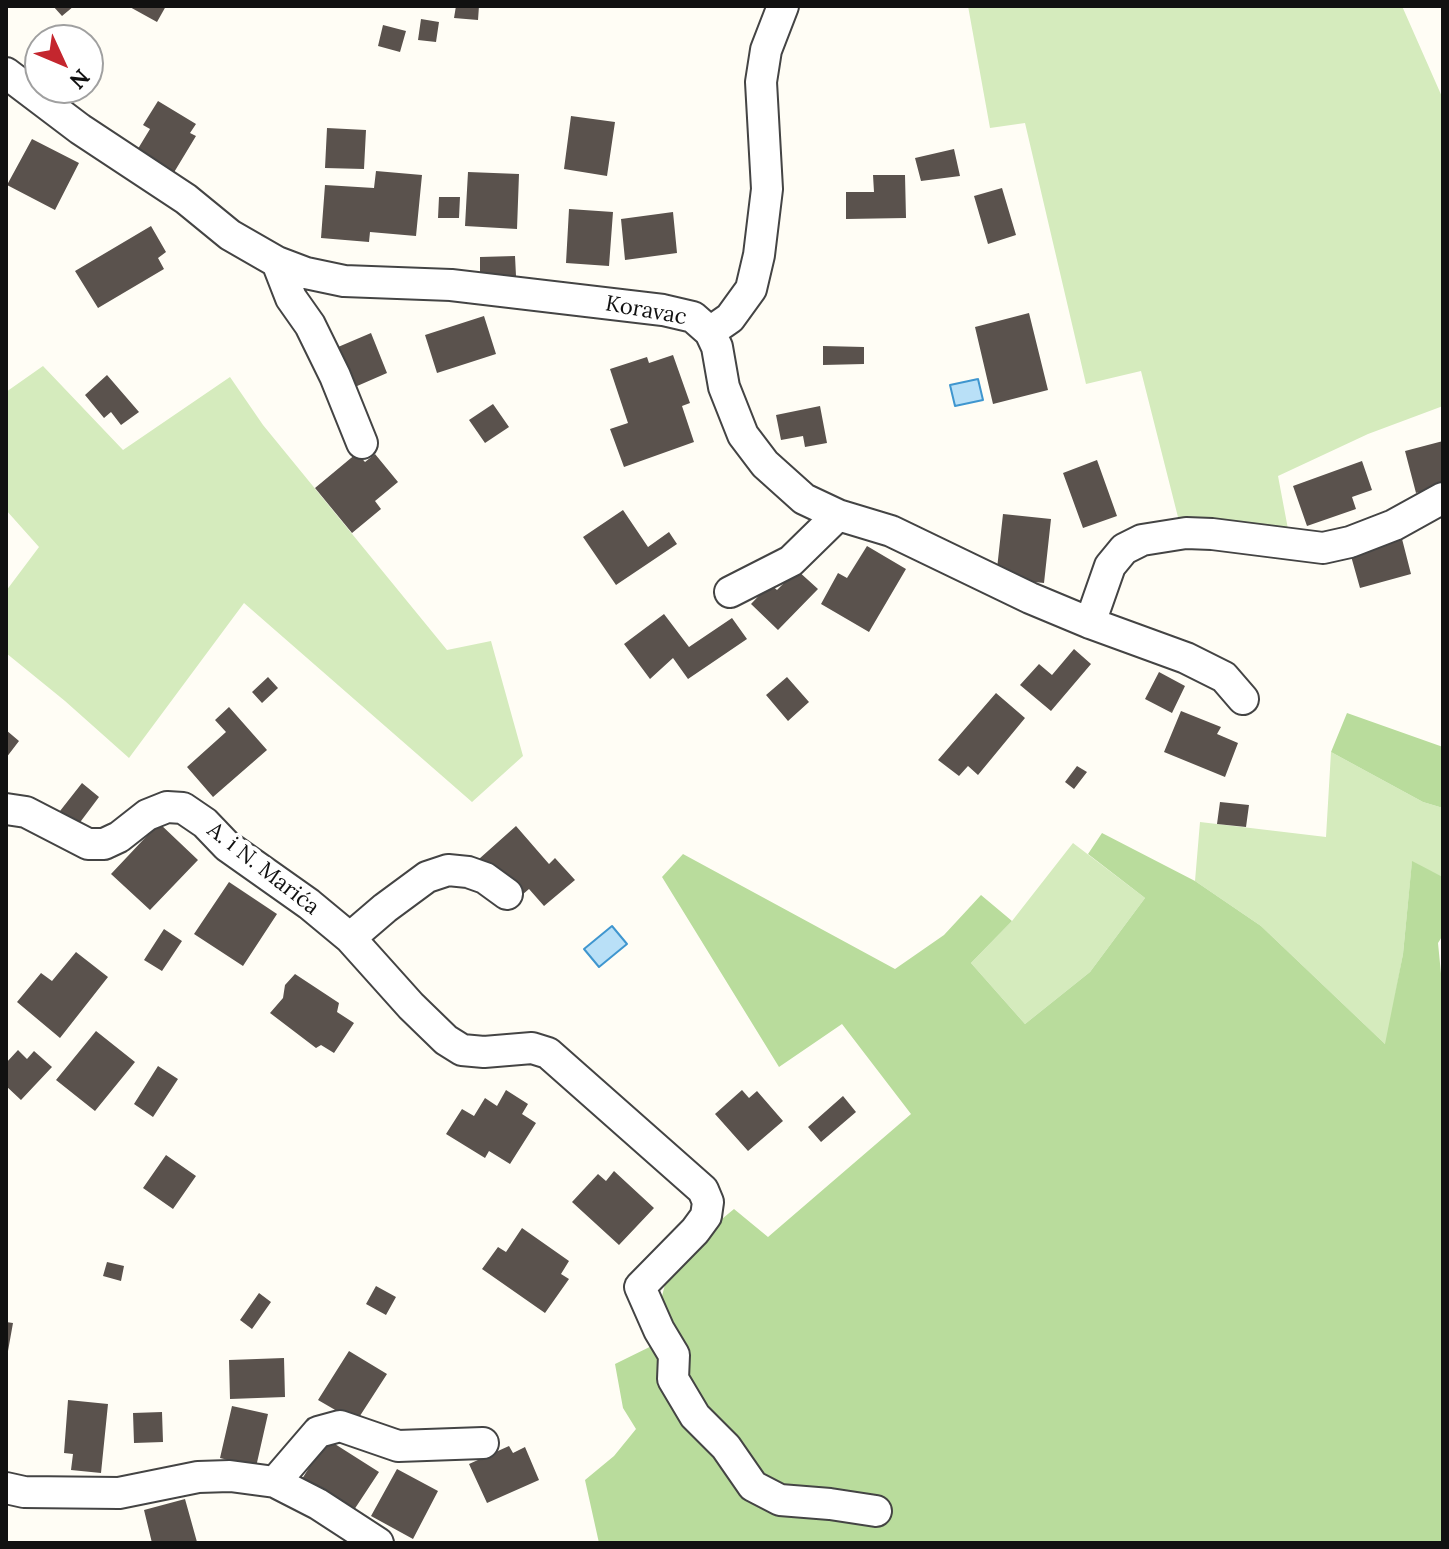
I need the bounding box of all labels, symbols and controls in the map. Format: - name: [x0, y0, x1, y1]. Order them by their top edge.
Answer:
- north arrow: [24, 24, 104, 104]
- text: N: [64, 63, 96, 95]
- street label: Koravac: [603, 291, 689, 331]
- street label: A. i N. Marića: [202, 817, 324, 921]

